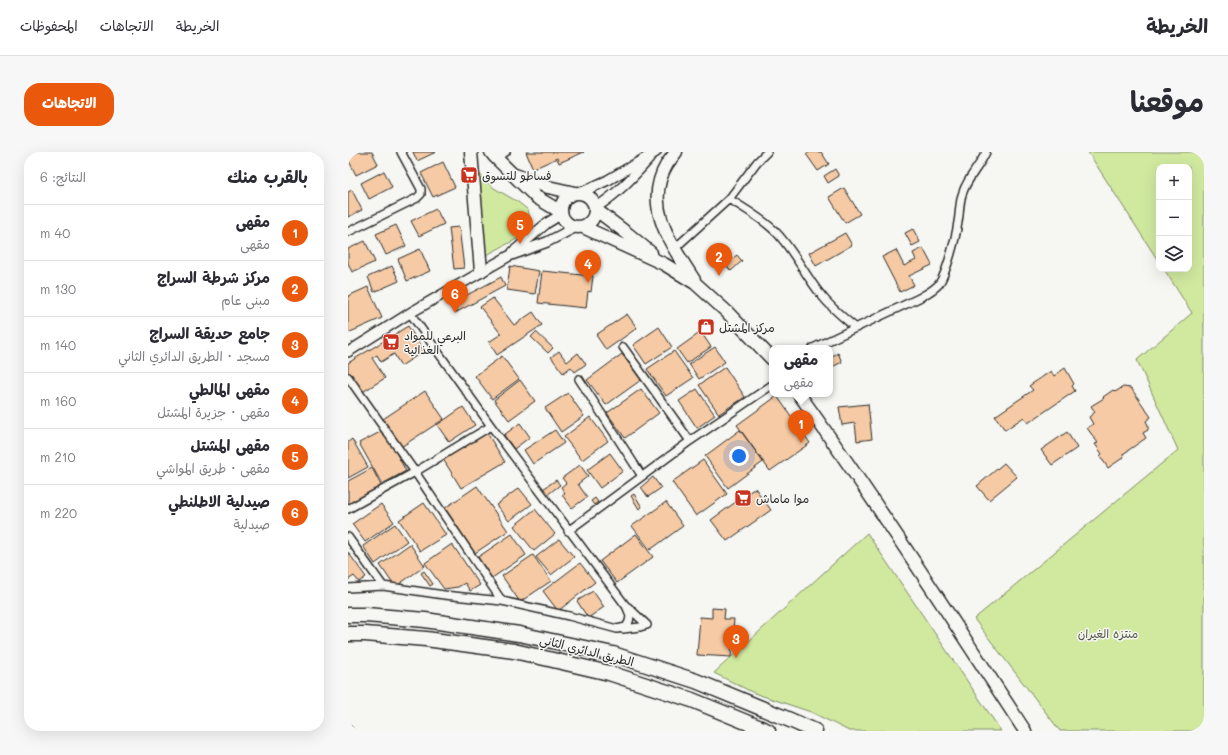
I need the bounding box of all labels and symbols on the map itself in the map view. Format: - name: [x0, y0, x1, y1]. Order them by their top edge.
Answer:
- supermarket icon: فساطو للتسوق: [459, 165, 479, 185]
- place label: فساطو للتسوق: [482, 167, 552, 184]
- pin: 5: [507, 211, 533, 244]
- pin: 2: [706, 243, 732, 276]
- pin: 4: [575, 250, 601, 283]
- pin: 6: [442, 280, 468, 313]
- shop icon: مركز المشتل: [696, 317, 716, 337]
- place label: مركز المشتل: [719, 319, 775, 335]
- place label: البرعي للمواد الغذائية: [404, 327, 466, 357]
- supermarket icon: البرعي للمواد الغذائية: [381, 332, 401, 352]
- pin: 1: [788, 410, 814, 443]
- your location: [729, 446, 749, 466]
- supermarket icon: موا ماماش: [733, 488, 753, 508]
- place label: موا ماماش: [756, 490, 809, 506]
- pin: 3: [723, 625, 749, 658]
- park label: منتزه الغيران: [1078, 625, 1138, 641]
- street label: الطريق الدائري الثاني: [537, 631, 636, 673]

